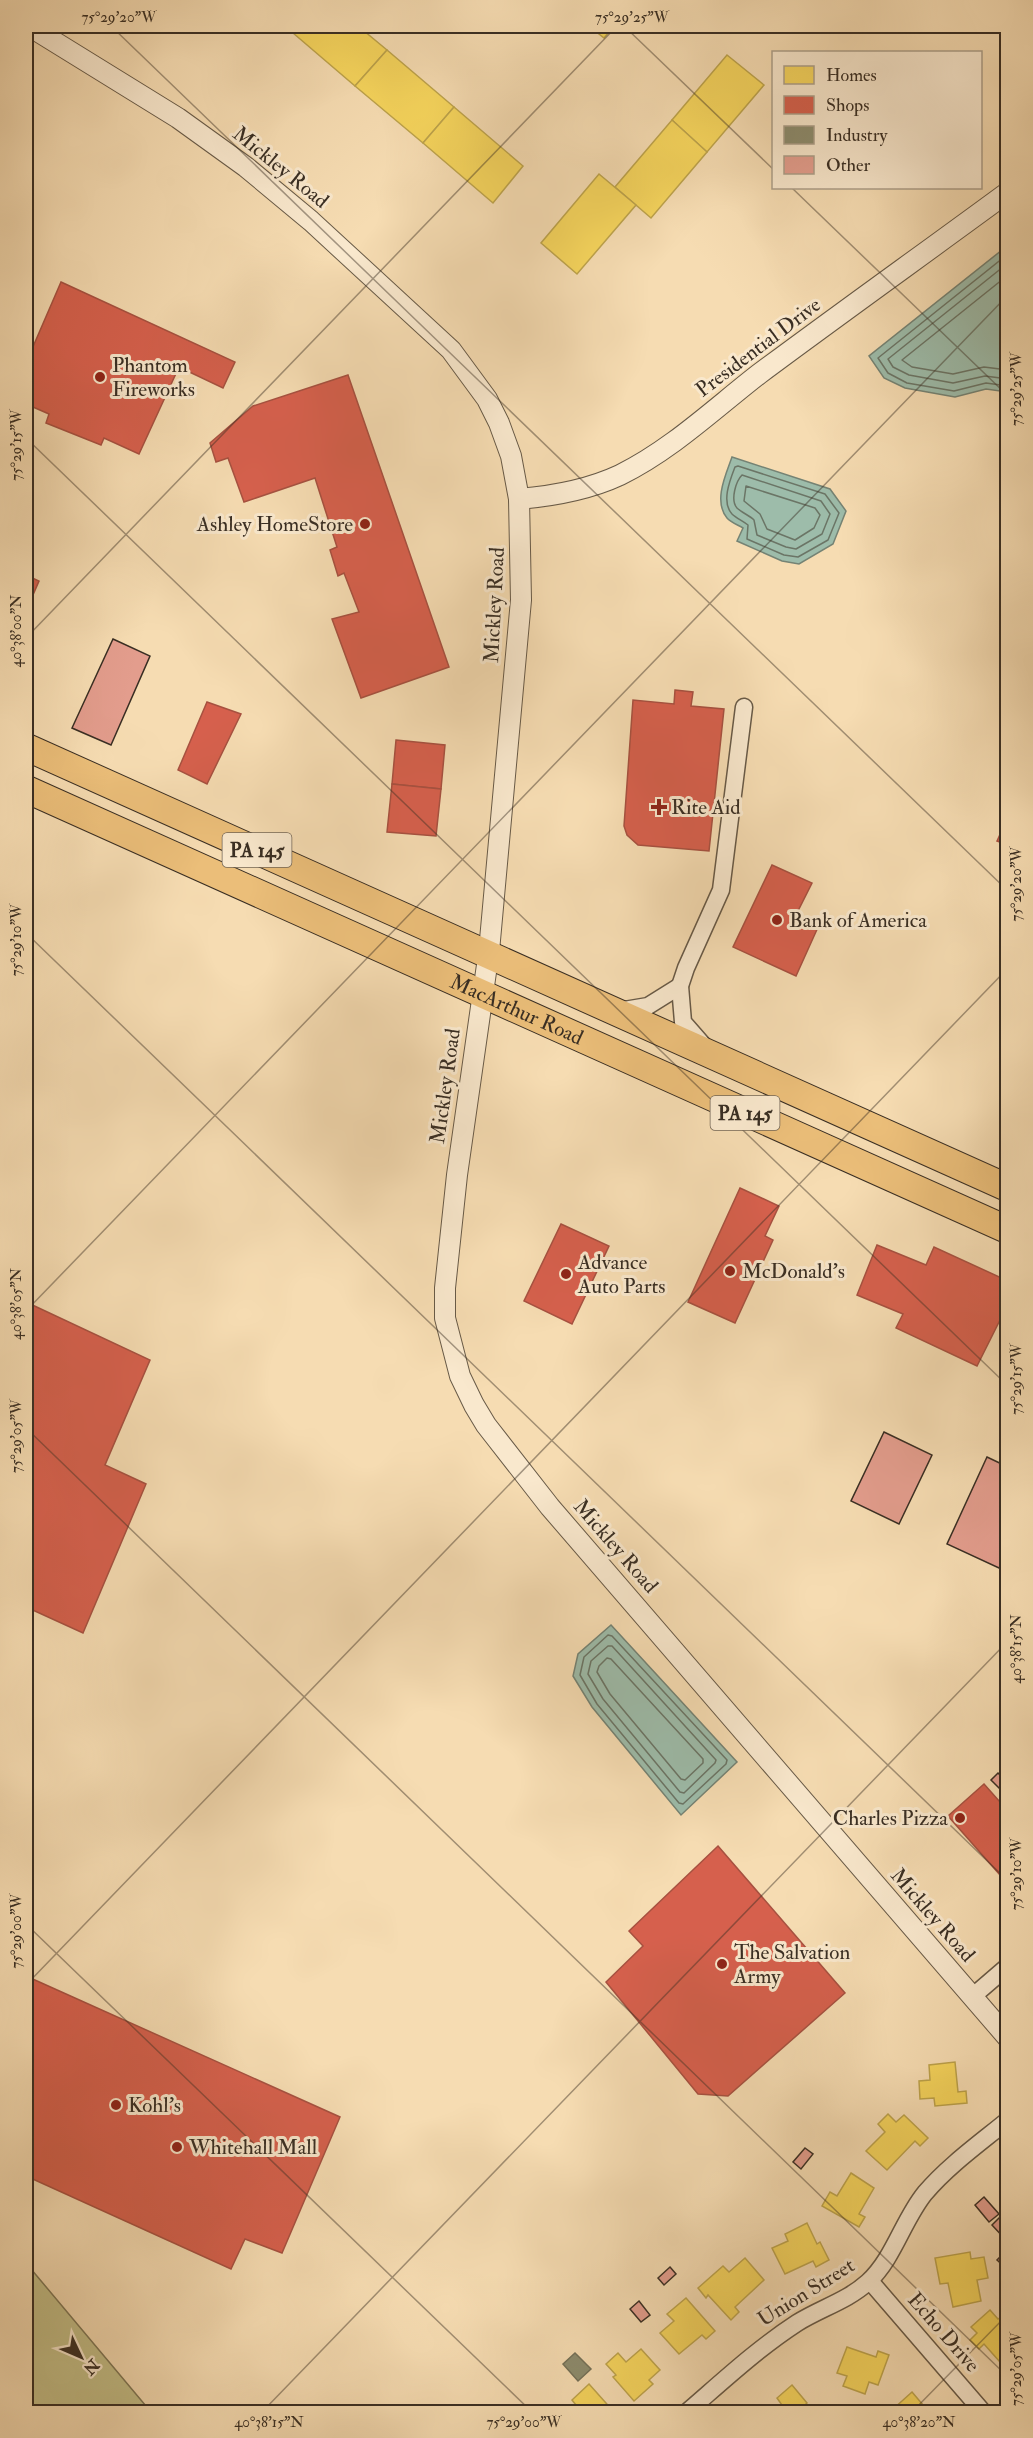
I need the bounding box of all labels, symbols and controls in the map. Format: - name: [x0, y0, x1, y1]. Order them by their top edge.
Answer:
- text: 75°29'20"W: [81, 8, 157, 27]
- text: 75°29'25"W: [595, 8, 670, 27]
- legend: [772, 51, 982, 189]
- text: Homes: [826, 64, 877, 87]
- text: Shops: [826, 94, 869, 117]
- street label: Mickley Road: [227, 120, 335, 215]
- text: Industry: [826, 124, 888, 147]
- text: Other: [826, 154, 870, 177]
- street label: Presidential Drive: [690, 291, 827, 403]
- text: 75°29'25"W: [1007, 351, 1026, 426]
- place label: Phantom Fireworks: [112, 352, 195, 403]
- marker: Phantom Fireworks: [93, 370, 107, 384]
- text: 75°29'15"W: [7, 408, 26, 481]
- place label: Ashley HomeStore: [196, 511, 353, 538]
- marker: Ashley HomeStore: [358, 517, 372, 531]
- street label: Mickley Road: [478, 546, 511, 664]
- text: 40°38'00"N: [7, 594, 26, 668]
- place label: Rite Aid: [671, 794, 741, 821]
- marker: Rite Aid: [652, 800, 666, 814]
- road number: PA 145: [222, 833, 292, 867]
- text: 75°29'20"W: [1007, 846, 1026, 922]
- text: 75°29'10"W: [7, 903, 26, 976]
- place label: Bank of America: [789, 907, 927, 934]
- marker: Bank of America: [770, 913, 784, 927]
- street label: MacArthur Road: [446, 968, 588, 1052]
- street label: Mickley Road: [424, 1026, 467, 1145]
- road number: PA 145: [710, 1096, 780, 1130]
- place label: Advance Auto Parts: [577, 1249, 666, 1300]
- place label: McDonald's: [742, 1258, 845, 1285]
- marker: McDonald's: [723, 1264, 737, 1278]
- text: 40°38'05"N: [7, 1267, 26, 1340]
- marker: Advance Auto Parts: [559, 1267, 573, 1281]
- text: 75°29'15"W: [1007, 1342, 1026, 1415]
- text: 75°29'05"W: [7, 1398, 26, 1473]
- street label: Mickley Road: [567, 1494, 664, 1599]
- text: 40°38'15"N: [1007, 1614, 1026, 1684]
- place label: Charles Pizza: [833, 1805, 948, 1832]
- marker: Charles Pizza: [953, 1811, 967, 1825]
- text: 75°29'10"W: [1007, 1837, 1026, 1910]
- street label: Mickley Road: [884, 1863, 981, 1968]
- text: 75°29'00"W: [7, 1893, 26, 1969]
- place label: The Salvation Army: [733, 1939, 850, 1990]
- marker: The Salvation Army: [715, 1957, 729, 1971]
- place label: Kohl's: [128, 2092, 181, 2119]
- marker: Kohl's: [109, 2098, 123, 2112]
- place label: Whitehall Mall: [188, 2134, 318, 2161]
- marker: Whitehall Mall: [170, 2140, 184, 2154]
- street label: Union Street: [753, 2252, 860, 2333]
- street label: Echo Drive: [902, 2287, 986, 2378]
- north arrow: [51, 2327, 111, 2387]
- text: 75°29'05"W: [1007, 2331, 1026, 2406]
- text: N: [78, 2354, 104, 2379]
- text: 40°38'15"N: [234, 2413, 304, 2432]
- text: 75°29'00"W: [486, 2413, 562, 2432]
- text: 40°38'20"N: [883, 2413, 956, 2432]

